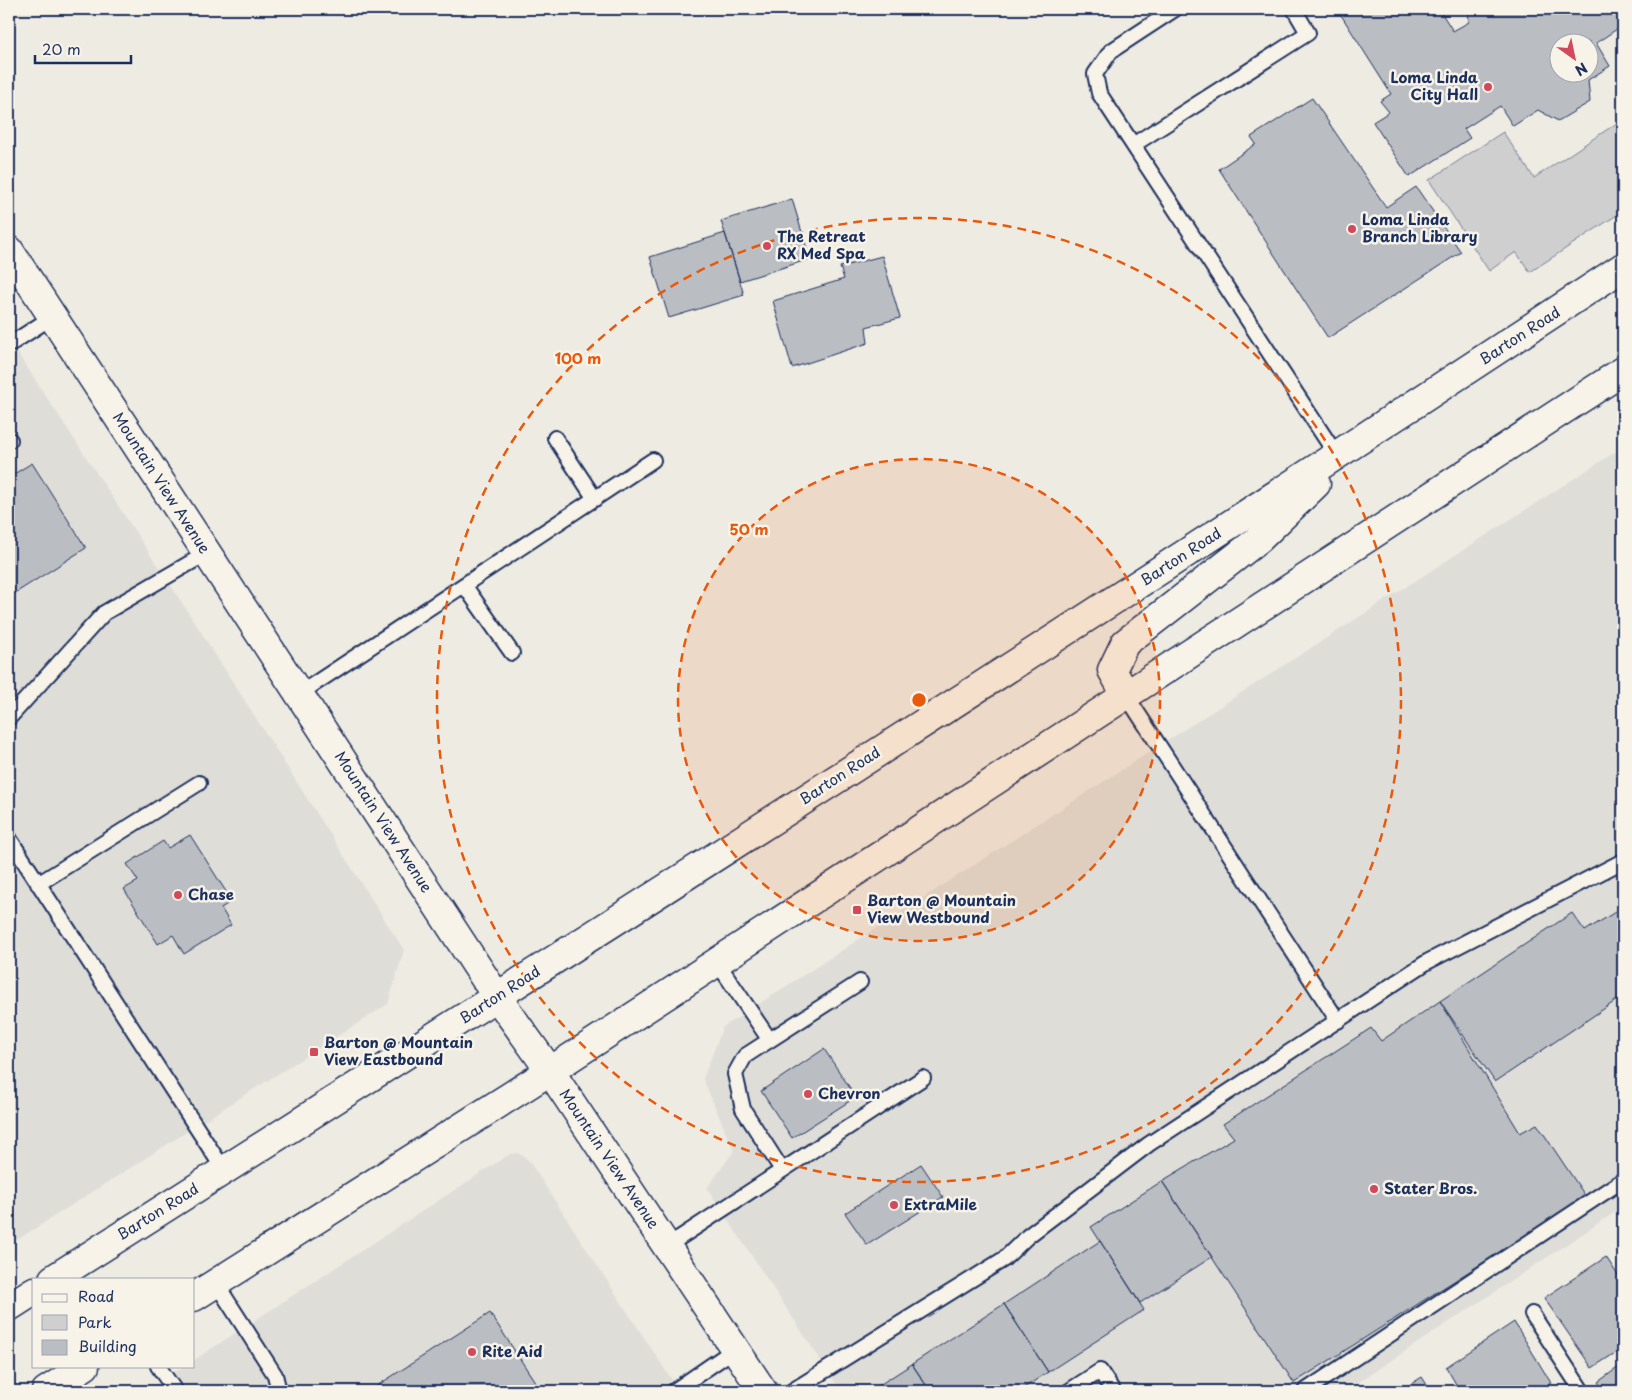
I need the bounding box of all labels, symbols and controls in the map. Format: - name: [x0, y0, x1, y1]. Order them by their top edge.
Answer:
- scale bar: [35, 32, 131, 64]
- north arrow: [1550, 32, 1600, 82]
- text: 20 m: [42, 37, 81, 60]
- text: N: [1571, 57, 1592, 81]
- place label: Loma Linda City Hall: [1390, 65, 1479, 105]
- marker: Loma Linda City Hall: [1482, 81, 1494, 93]
- place label: Loma Linda Branch Library: [1362, 207, 1478, 247]
- marker: Loma Linda Branch Library: [1346, 223, 1358, 235]
- place label: The Retreat RX Med Spa: [777, 224, 866, 264]
- marker: The Retreat RX Med Spa: [761, 240, 773, 252]
- street label: Barton Road: [1474, 300, 1564, 370]
- text: 100 m: [555, 346, 601, 369]
- street label: Mountain View Avenue: [108, 407, 217, 558]
- text: 50 m: [730, 517, 768, 540]
- street label: Barton Road: [1135, 521, 1225, 591]
- centre of rings: [910, 691, 928, 709]
- street label: Barton Road: [794, 740, 884, 810]
- street label: Mountain View Avenue: [330, 746, 439, 897]
- place label: Chase: [188, 882, 234, 905]
- place label: Barton @ Mountain View Westbound: [867, 888, 1016, 928]
- marker: Chase: [172, 889, 184, 901]
- marker: Barton @ Mountain View Westbound: [851, 904, 863, 916]
- street label: Barton Road: [454, 959, 544, 1029]
- place label: Barton @ Mountain View Eastbound: [324, 1030, 473, 1070]
- marker: Barton @ Mountain View Eastbound: [308, 1046, 320, 1058]
- place label: Chevron: [818, 1081, 881, 1104]
- street label: Mountain View Avenue: [555, 1083, 666, 1233]
- marker: Chevron: [802, 1088, 814, 1100]
- street label: Barton Road: [112, 1176, 203, 1245]
- place label: Stater Bros.: [1384, 1176, 1477, 1199]
- marker: Stater Bros.: [1368, 1183, 1380, 1195]
- place label: ExtraMile: [904, 1192, 978, 1215]
- marker: ExtraMile: [888, 1199, 900, 1211]
- legend: [32, 1278, 195, 1368]
- text: Road: [78, 1284, 114, 1307]
- text: Park: [78, 1310, 112, 1333]
- text: Building: [78, 1334, 137, 1357]
- place label: Rite Aid: [482, 1339, 542, 1362]
- marker: Rite Aid: [466, 1346, 478, 1358]

